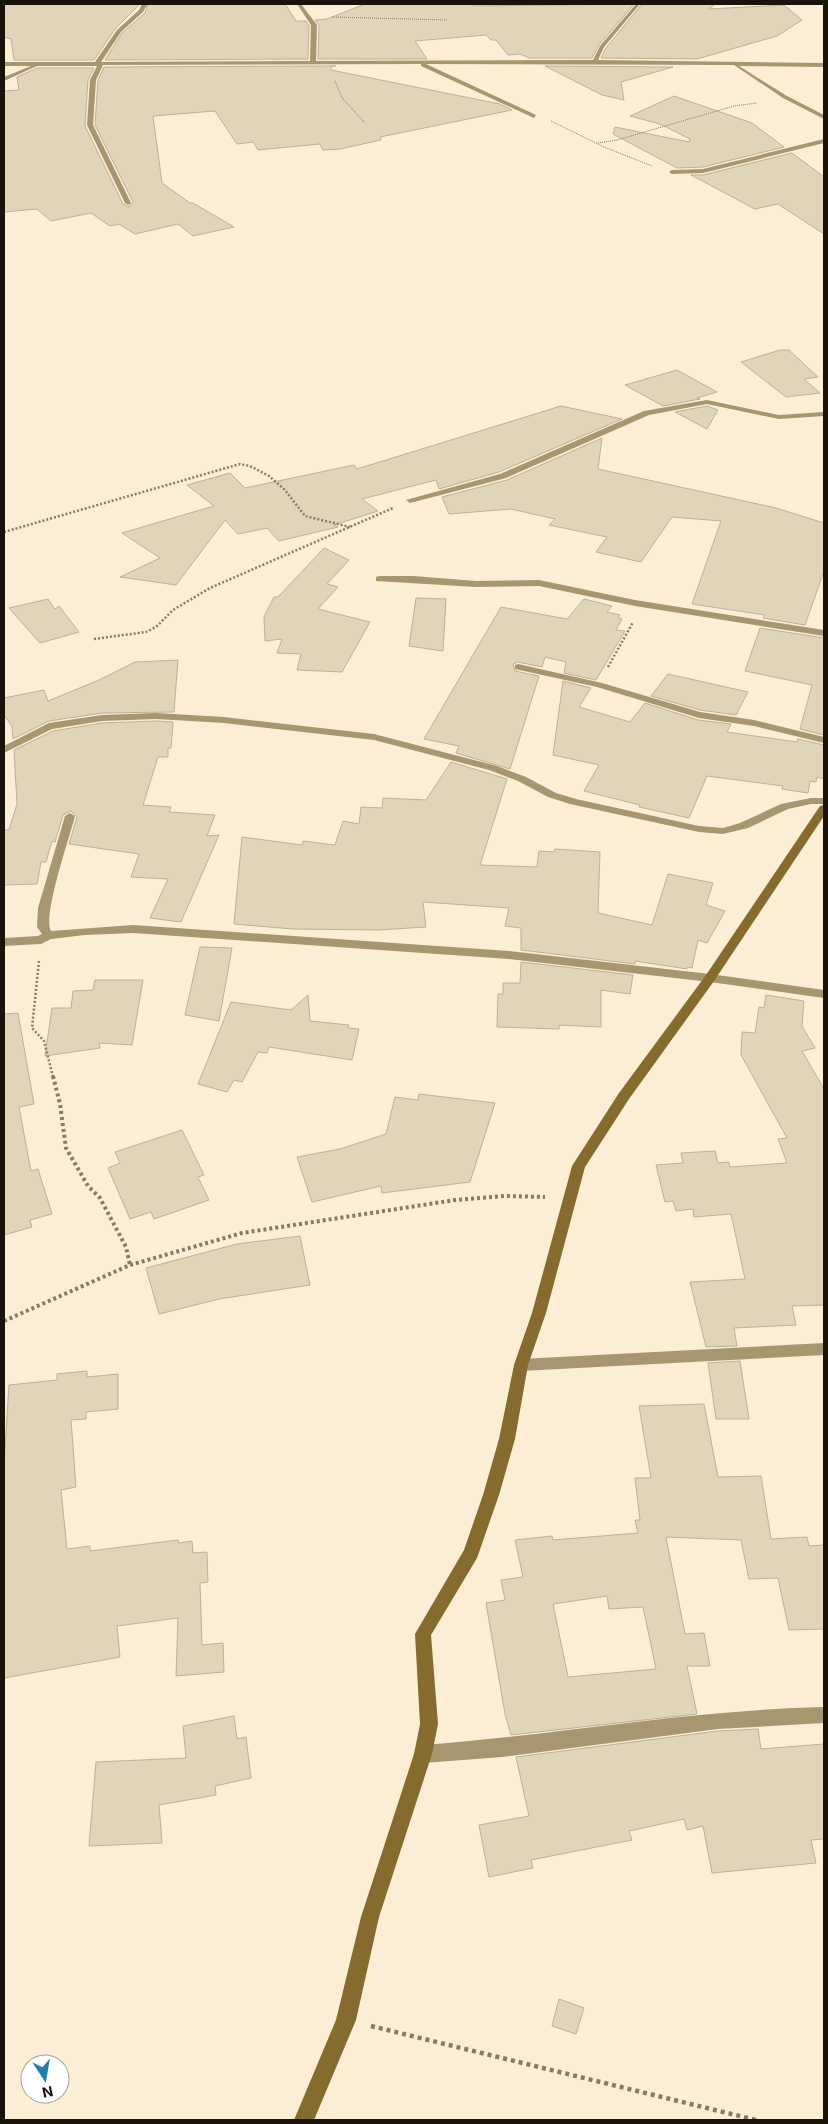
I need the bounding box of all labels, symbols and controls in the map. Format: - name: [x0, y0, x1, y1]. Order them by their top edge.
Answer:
- north arrow: [20, 2054, 70, 2104]
- text: N: [41, 2083, 55, 2102]

